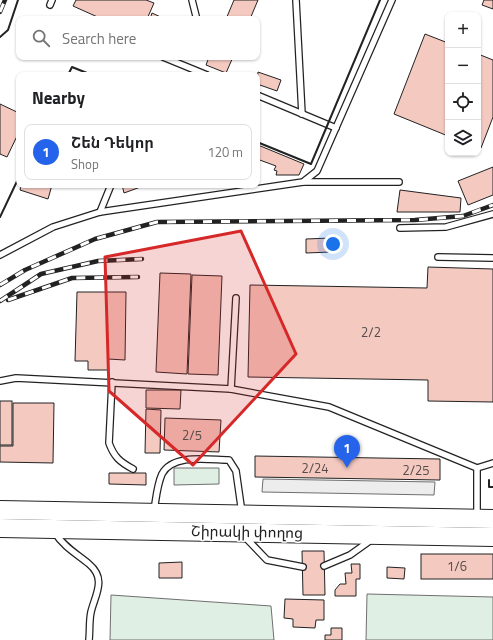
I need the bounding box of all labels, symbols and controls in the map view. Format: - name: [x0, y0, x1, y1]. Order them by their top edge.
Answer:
- map controls: [445, 12, 481, 156]
- button: +: [445, 12, 481, 48]
- search box: [16, 16, 260, 60]
- icon: search: [30, 27, 52, 49]
- text: Search here: [62, 27, 136, 50]
- button: −: [445, 48, 481, 84]
- button: locate: [445, 84, 481, 120]
- text: Nearby: [32, 85, 85, 111]
- button: layers: [445, 120, 481, 156]
- text: Շեն Դեկոր: [71, 131, 154, 154]
- text: 1: [42, 142, 50, 162]
- text: 120 m: [207, 142, 243, 162]
- text: Shop: [71, 154, 99, 174]
- your location: [323, 234, 343, 254]
- house number: 2/2: [361, 322, 381, 342]
- house number: 2/5: [182, 425, 202, 445]
- pin: 1: [334, 435, 360, 468]
- house number: 2/24: [301, 458, 329, 478]
- house number: 2/25: [402, 460, 430, 480]
- street label: Շիրակի փողոց: [191, 519, 303, 544]
- house number: 1/6: [447, 556, 467, 576]

